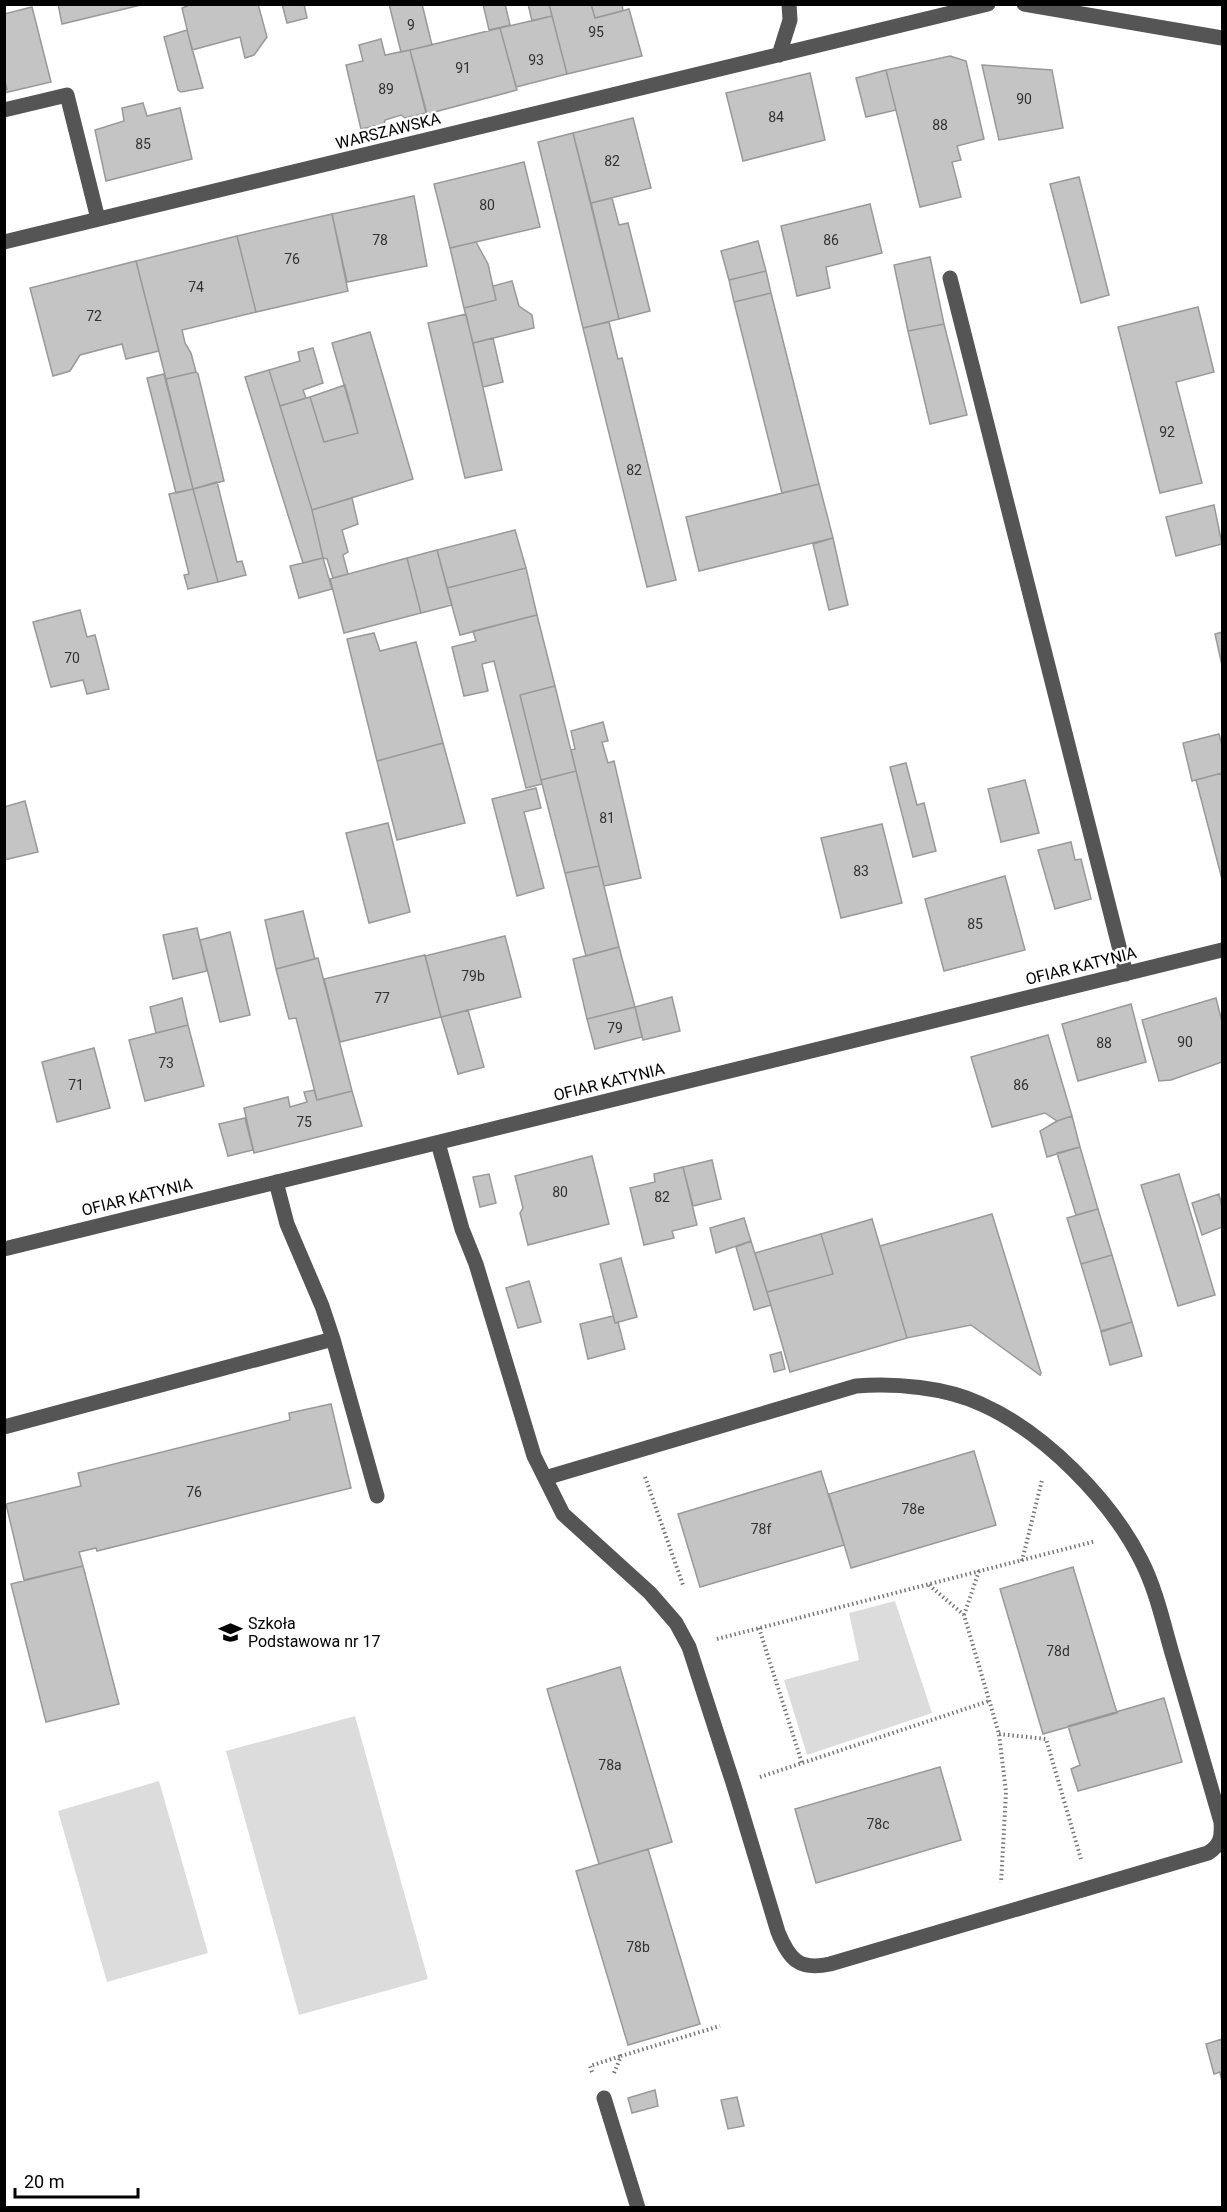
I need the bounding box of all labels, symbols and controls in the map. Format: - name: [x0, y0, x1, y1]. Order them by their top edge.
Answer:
- house number: 9: [407, 17, 415, 33]
- house number: 95: [588, 24, 604, 40]
- house number: 93: [528, 52, 544, 68]
- house number: 91: [455, 60, 471, 76]
- house number: 89: [378, 81, 394, 97]
- house number: 90: [1016, 91, 1032, 107]
- street label: WARSZAWSKA: [334, 109, 443, 153]
- house number: 84: [768, 109, 784, 125]
- house number: 88: [932, 117, 948, 133]
- house number: 85: [135, 136, 151, 152]
- house number: 82: [604, 153, 620, 169]
- house number: 80: [479, 197, 495, 213]
- house number: 78: [372, 232, 388, 248]
- house number: 86: [823, 232, 839, 248]
- house number: 76: [284, 251, 300, 267]
- house number: 74: [188, 279, 204, 295]
- house number: 72: [86, 308, 102, 324]
- house number: 92: [1159, 424, 1175, 440]
- house number: 82: [626, 462, 642, 478]
- house number: 70: [64, 650, 80, 666]
- house number: 81: [599, 810, 615, 826]
- house number: 83: [853, 863, 869, 879]
- house number: 85: [967, 916, 983, 932]
- street label: OFIAR KATYNIA: [1024, 943, 1139, 989]
- house number: 79b: [461, 968, 485, 984]
- house number: 77: [374, 990, 390, 1006]
- house number: 79: [607, 1020, 623, 1036]
- house number: 90: [1177, 1034, 1193, 1050]
- house number: 88: [1096, 1035, 1112, 1051]
- house number: 73: [158, 1055, 174, 1071]
- street label: OFIAR KATYNIA: [552, 1059, 667, 1105]
- house number: 71: [68, 1077, 84, 1093]
- house number: 86: [1013, 1077, 1029, 1093]
- house number: 75: [296, 1114, 312, 1130]
- street label: OFIAR KATYNIA: [80, 1174, 195, 1220]
- house number: 80: [552, 1184, 568, 1200]
- house number: 82: [654, 1189, 670, 1205]
- house number: 76: [186, 1484, 202, 1500]
- house number: 78e: [901, 1501, 925, 1517]
- house number: 78f: [751, 1521, 771, 1537]
- place label: Szkoła Podstawowa nr 17: [248, 1614, 380, 1651]
- school or university icon: Szkoła Podstawowa nr 17: [217, 1619, 243, 1645]
- house number: 78d: [1046, 1643, 1070, 1659]
- house number: 78a: [598, 1757, 622, 1773]
- house number: 78c: [866, 1816, 890, 1832]
- house number: 78b: [626, 1939, 650, 1955]
- scale bar: [15, 2161, 138, 2199]
- text: 20 m: [24, 2171, 64, 2192]

